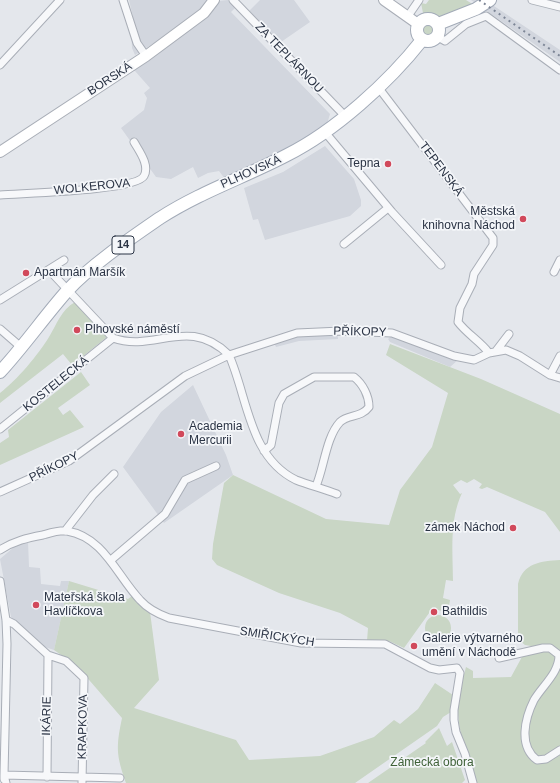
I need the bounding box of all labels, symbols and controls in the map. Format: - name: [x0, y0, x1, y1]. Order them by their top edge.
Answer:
- street label: ZA TEPLÁRNOU: [252, 20, 326, 96]
- street label: BORSKÁ: [85, 59, 135, 99]
- street label: TEPENSKÁ: [416, 139, 466, 199]
- street label: PLHOVSKÁ: [219, 152, 283, 192]
- place label: Tepna: [347, 157, 380, 171]
- marker: Tepna: [383, 159, 393, 169]
- street label: WOLKEROVA: [53, 176, 131, 198]
- place label: Městská knihovna Náchod: [422, 205, 515, 233]
- marker: Městská knihovna Náchod: [518, 214, 528, 224]
- road number: 14: [112, 236, 134, 254]
- place label: Apartmán Maršík: [34, 266, 125, 280]
- marker: Apartmán Maršík: [21, 268, 31, 278]
- place label: Plhovské náměstí: [85, 323, 180, 337]
- street label: PŘÍKOPY: [333, 324, 387, 340]
- marker: Plhovské náměstí: [72, 325, 82, 335]
- street label: KOSTELECKÁ: [20, 353, 92, 415]
- place label: Academia Mercurii: [189, 420, 242, 448]
- marker: Academia Mercurii: [176, 429, 186, 439]
- street label: PŘÍKOPY: [27, 449, 81, 485]
- place label: zámek Náchod: [425, 521, 505, 535]
- marker: zámek Náchod: [508, 523, 518, 533]
- place label: Mateřská škola Havlíčkova: [44, 591, 125, 619]
- marker: Mateřská škola Havlíčkova: [31, 600, 41, 610]
- place label: Bathildis: [442, 605, 487, 619]
- marker: Bathildis: [429, 607, 439, 617]
- street label: SMIŘICKÝCH: [239, 624, 315, 650]
- place label: Galerie výtvarného umění v Náchodě: [422, 632, 523, 660]
- marker: Galerie výtvarného umění v Náchodě: [409, 641, 419, 651]
- street label: KRAPKOVA: [75, 694, 91, 760]
- street label: IKÁRIE: [39, 696, 55, 736]
- park label: Zámecká obora: [390, 756, 474, 770]

